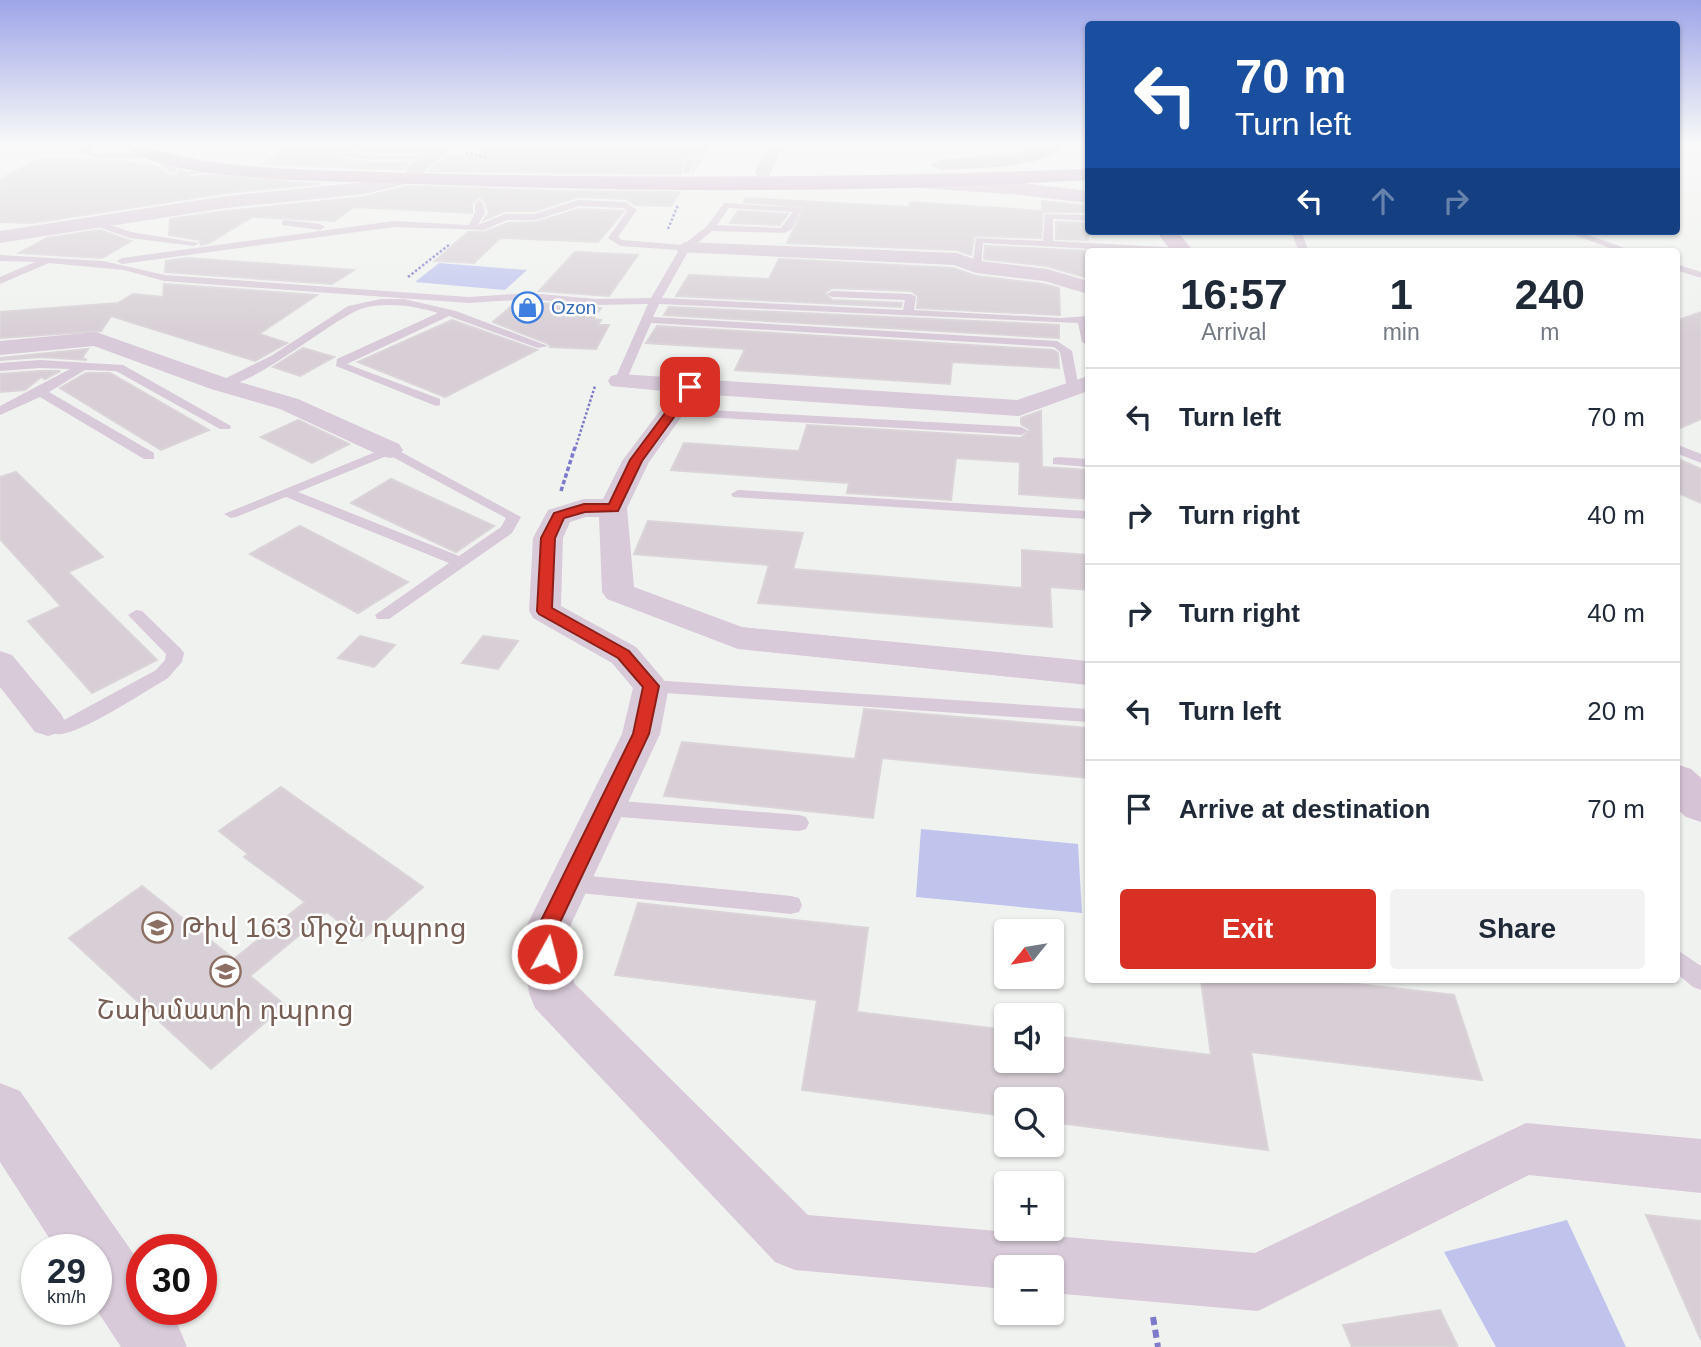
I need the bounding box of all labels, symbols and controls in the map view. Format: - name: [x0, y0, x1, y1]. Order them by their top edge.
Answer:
- icon: left: [1120, 49, 1211, 140]
- text: 70 m: [1235, 49, 1347, 103]
- text: Turn left: [1235, 106, 1351, 142]
- icon: left: [1291, 182, 1329, 220]
- icon: ahead: [1364, 182, 1402, 220]
- icon: right: [1437, 182, 1475, 220]
- text: 16:57: [1180, 271, 1288, 318]
- text: 1: [1389, 271, 1413, 318]
- text: 240: [1515, 271, 1585, 318]
- shop icon: Ozon: [511, 290, 545, 324]
- place label: Ozon: [551, 297, 596, 318]
- text: Arrival: [1201, 319, 1266, 345]
- text: min: [1383, 319, 1420, 345]
- text: m: [1540, 319, 1559, 345]
- pin: [660, 357, 720, 417]
- icon: arrive: [671, 368, 709, 406]
- icon: left: [1120, 398, 1158, 436]
- text: Turn left: [1179, 402, 1281, 432]
- text: 70 m: [1587, 402, 1645, 432]
- icon: right: [1120, 496, 1158, 534]
- text: Turn right: [1179, 500, 1300, 530]
- text: 40 m: [1587, 500, 1645, 530]
- icon: right: [1120, 594, 1158, 632]
- text: Turn right: [1179, 598, 1300, 628]
- text: 40 m: [1587, 598, 1645, 628]
- icon: left: [1120, 692, 1158, 730]
- text: Turn left: [1179, 696, 1281, 726]
- text: 20 m: [1587, 696, 1645, 726]
- icon: arrive: [1120, 790, 1158, 828]
- text: Arrive at destination: [1179, 794, 1430, 824]
- text: 70 m: [1587, 794, 1645, 824]
- button: Exit: [1120, 889, 1376, 969]
- button: Share: [1390, 889, 1645, 969]
- school or university icon: Թիվ 163 միջն դպրոց: [141, 910, 175, 944]
- place label: Թիվ 163 միջն դպրոց: [181, 912, 466, 944]
- position arrow: [510, 917, 584, 991]
- north arrow: [994, 919, 1064, 989]
- map controls: [994, 919, 1064, 1325]
- school or university icon: Շախմատի դպրոց: [208, 955, 242, 989]
- place label: Շախմատի դպրոց: [97, 994, 353, 1026]
- button: sound: [994, 1003, 1064, 1073]
- button: search: [994, 1087, 1064, 1157]
- button: +: [994, 1171, 1064, 1241]
- speed limit sign: 30: [126, 1234, 217, 1325]
- text: 29: [47, 1251, 86, 1290]
- button: −: [994, 1255, 1064, 1325]
- text: km/h: [47, 1287, 86, 1307]

